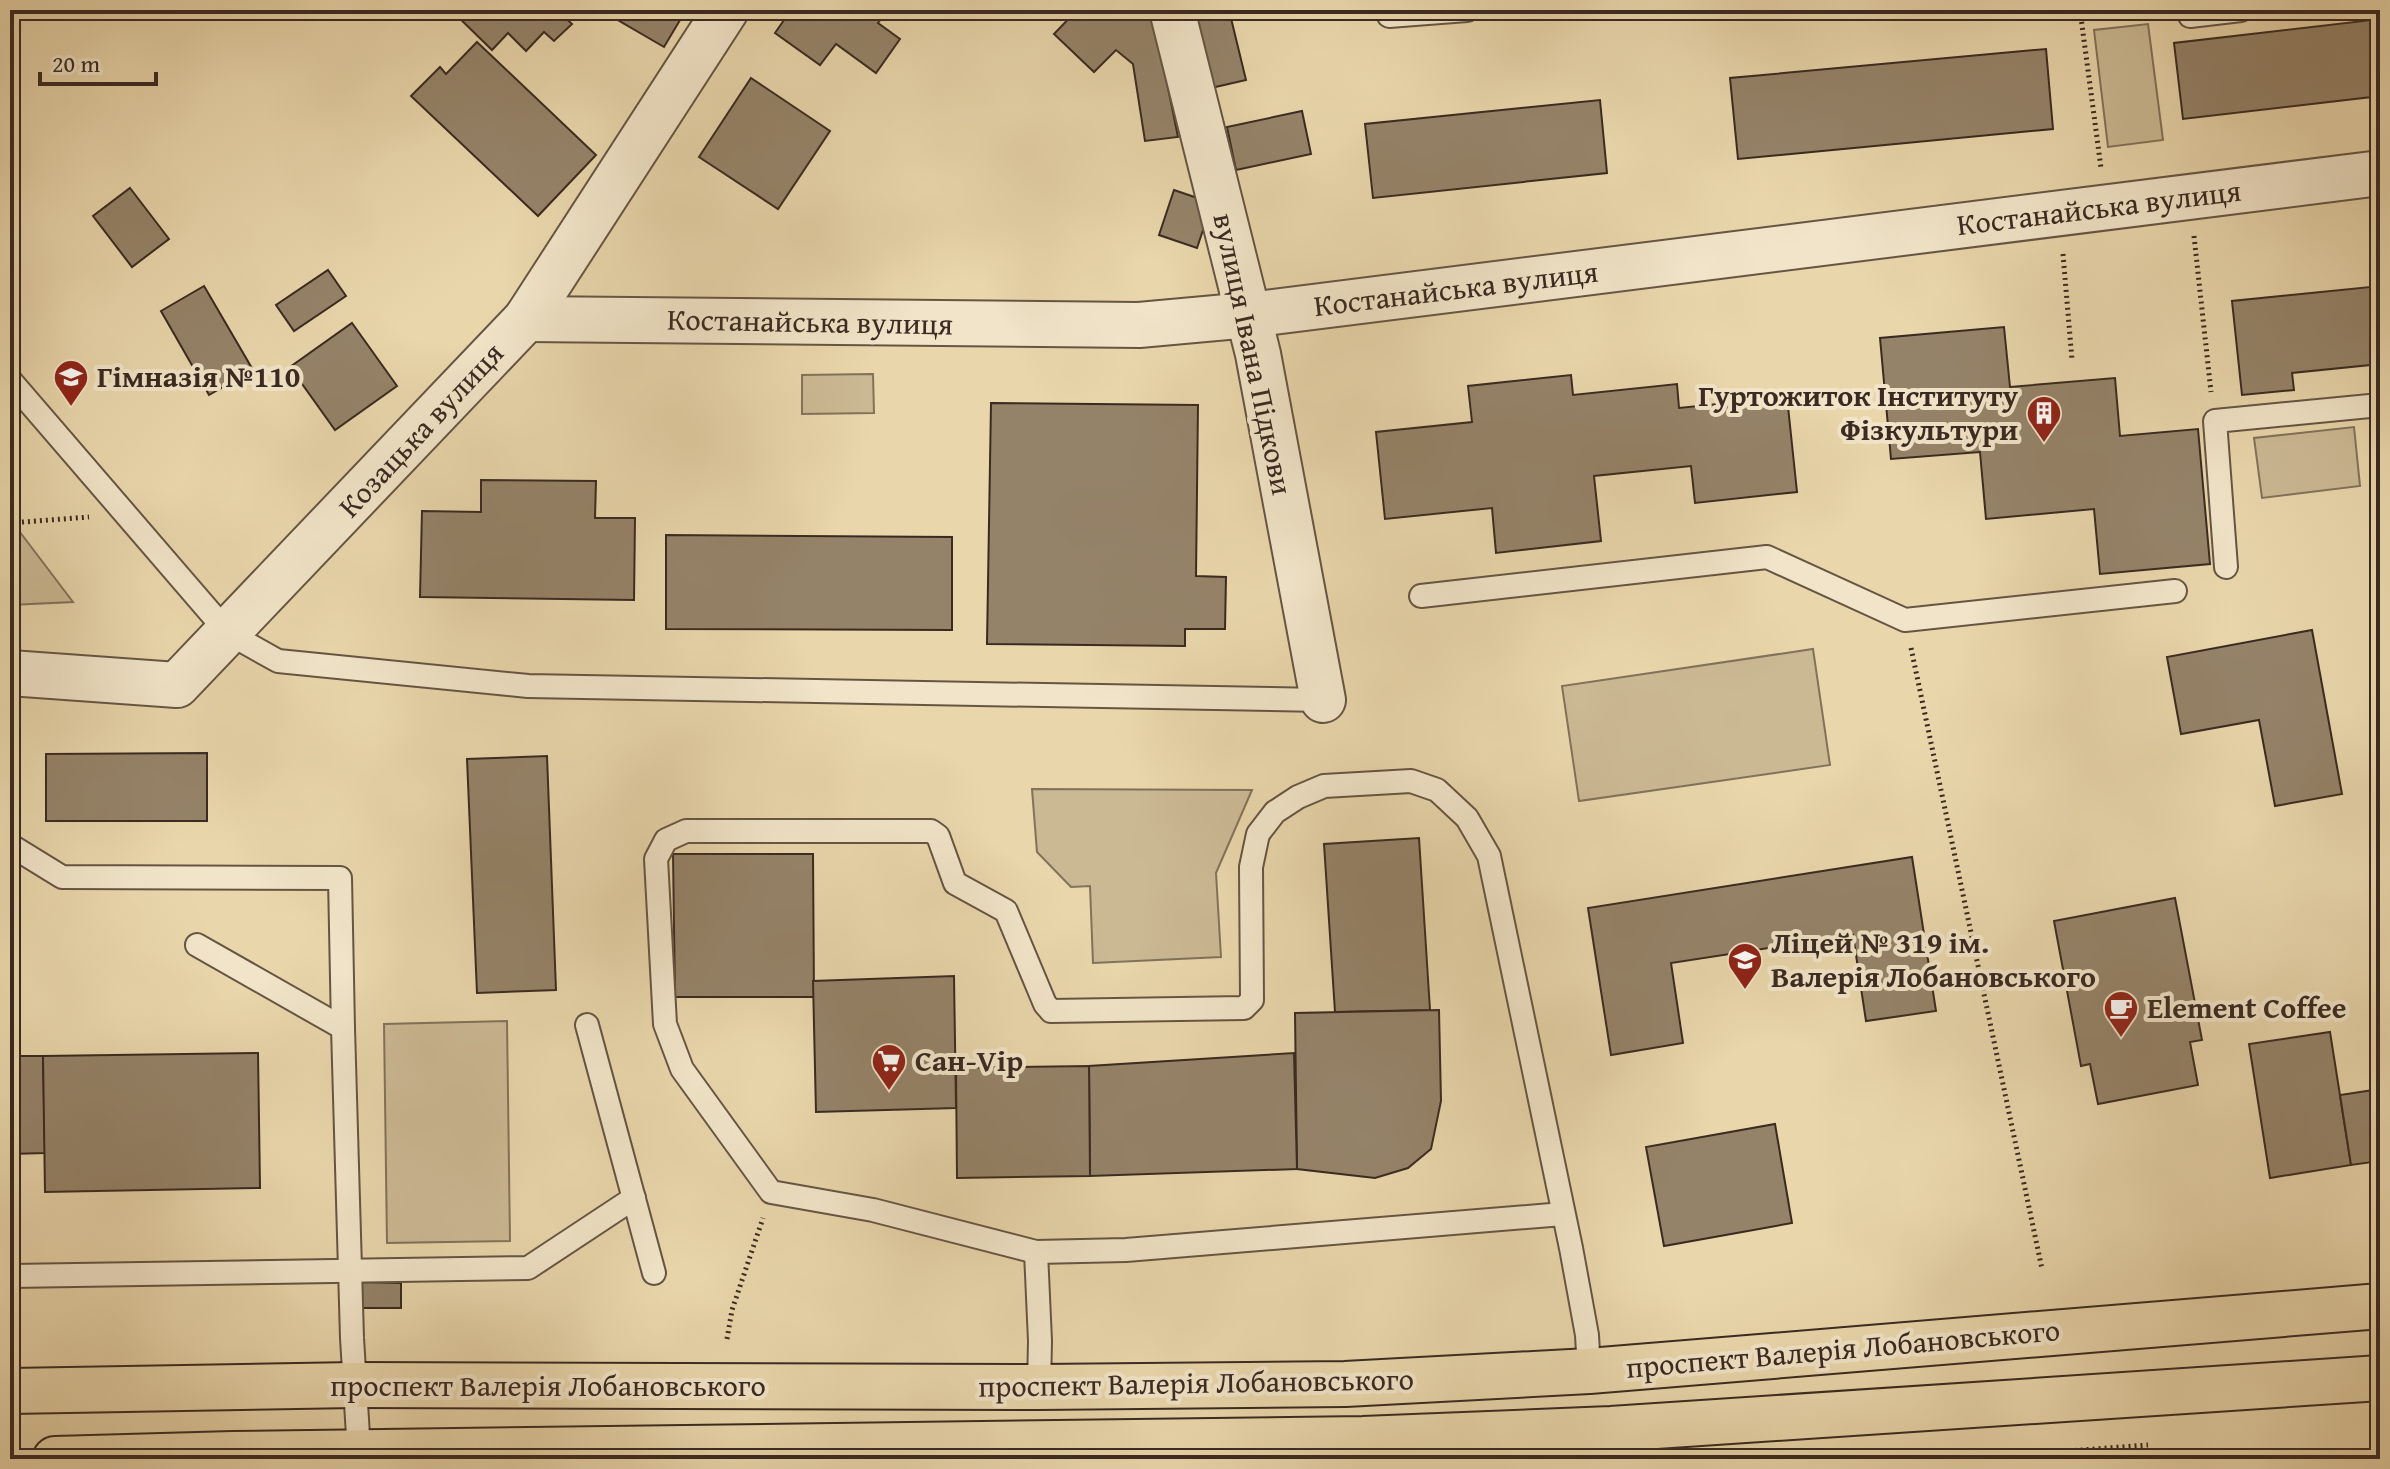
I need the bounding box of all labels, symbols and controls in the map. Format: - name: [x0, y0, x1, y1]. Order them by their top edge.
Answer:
- scale bar: [40, 36, 156, 86]
- text: 20 m: [52, 46, 100, 81]
- street label: Костанайська вулиця: [1954, 168, 2243, 246]
- street label: вулиця Івана Підкови: [1203, 209, 1305, 499]
- street label: Костанайська вулиця: [1311, 249, 1600, 327]
- street label: Костанайська вулиця: [667, 297, 953, 345]
- street label: Козацька вулиця: [327, 332, 513, 527]
- place label: Гімназія №110: [97, 354, 300, 398]
- school or university icon: Гімназія №110: [52, 358, 90, 408]
- place label: Гуртожиток Інституту Фізкультури: [1698, 373, 2018, 451]
- building icon: Гуртожиток Інституту Фізкультури: [2025, 394, 2063, 444]
- place label: Ліцей № 319 ім. Валерія Лобановського: [1771, 920, 2096, 998]
- school or university icon: Ліцей № 319 ім. Валерія Лобановського: [1726, 941, 1764, 991]
- place label: Element Coffee: [2147, 985, 2347, 1029]
- cafe icon: Element Coffee: [2102, 989, 2140, 1039]
- place label: Сан-Vip: [915, 1038, 1023, 1082]
- supermarket icon: Сан-Vip: [870, 1042, 908, 1092]
- street label: проспект Валерія Лобановського: [1624, 1307, 2062, 1389]
- street label: проспект Валерія Лобановського: [978, 1356, 1414, 1408]
- street label: проспект Валерія Лобановського: [330, 1363, 766, 1407]

